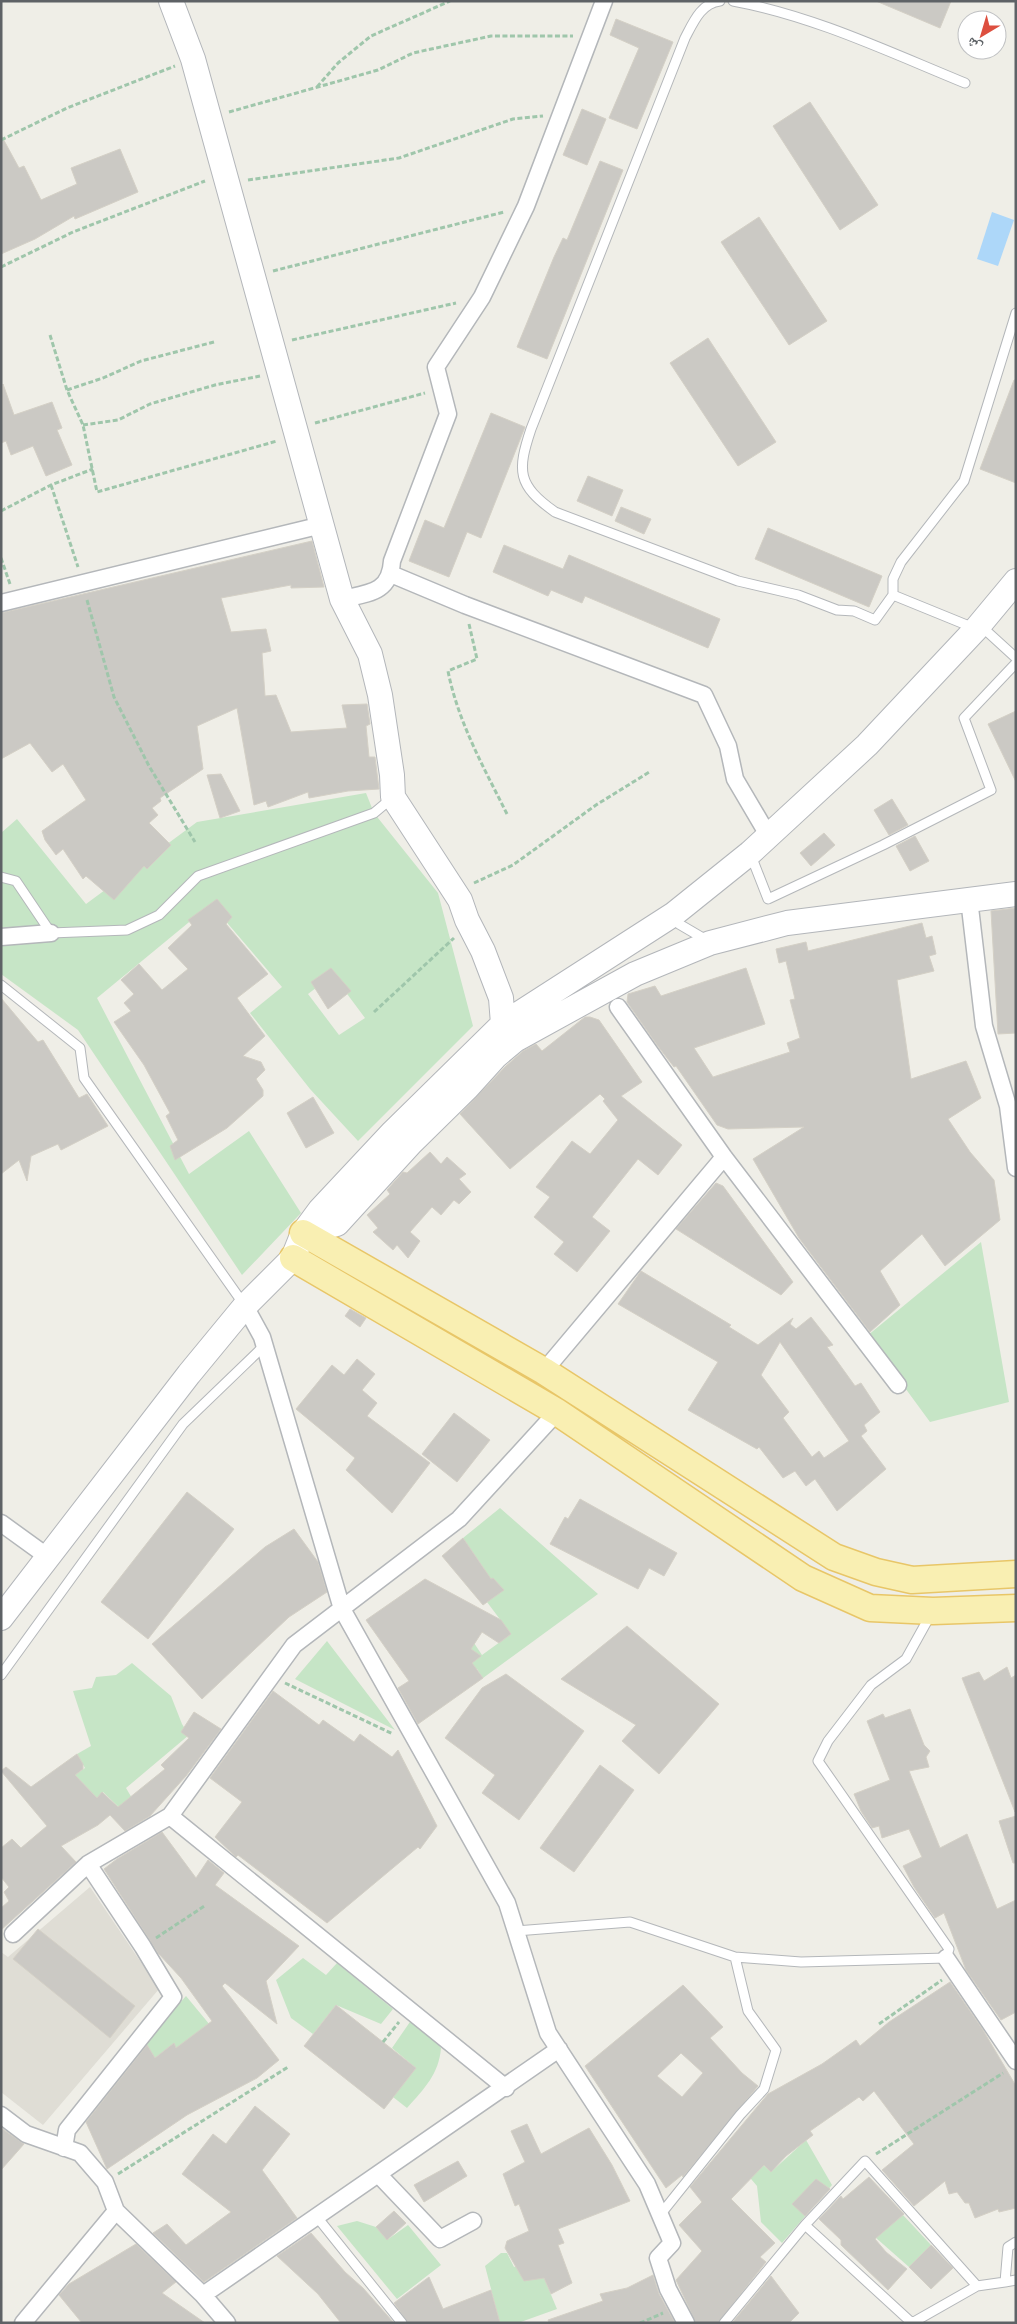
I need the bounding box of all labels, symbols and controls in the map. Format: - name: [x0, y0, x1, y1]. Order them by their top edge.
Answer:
- north arrow: [957, 10, 1007, 60]
- text: ش: [963, 33, 985, 56]

